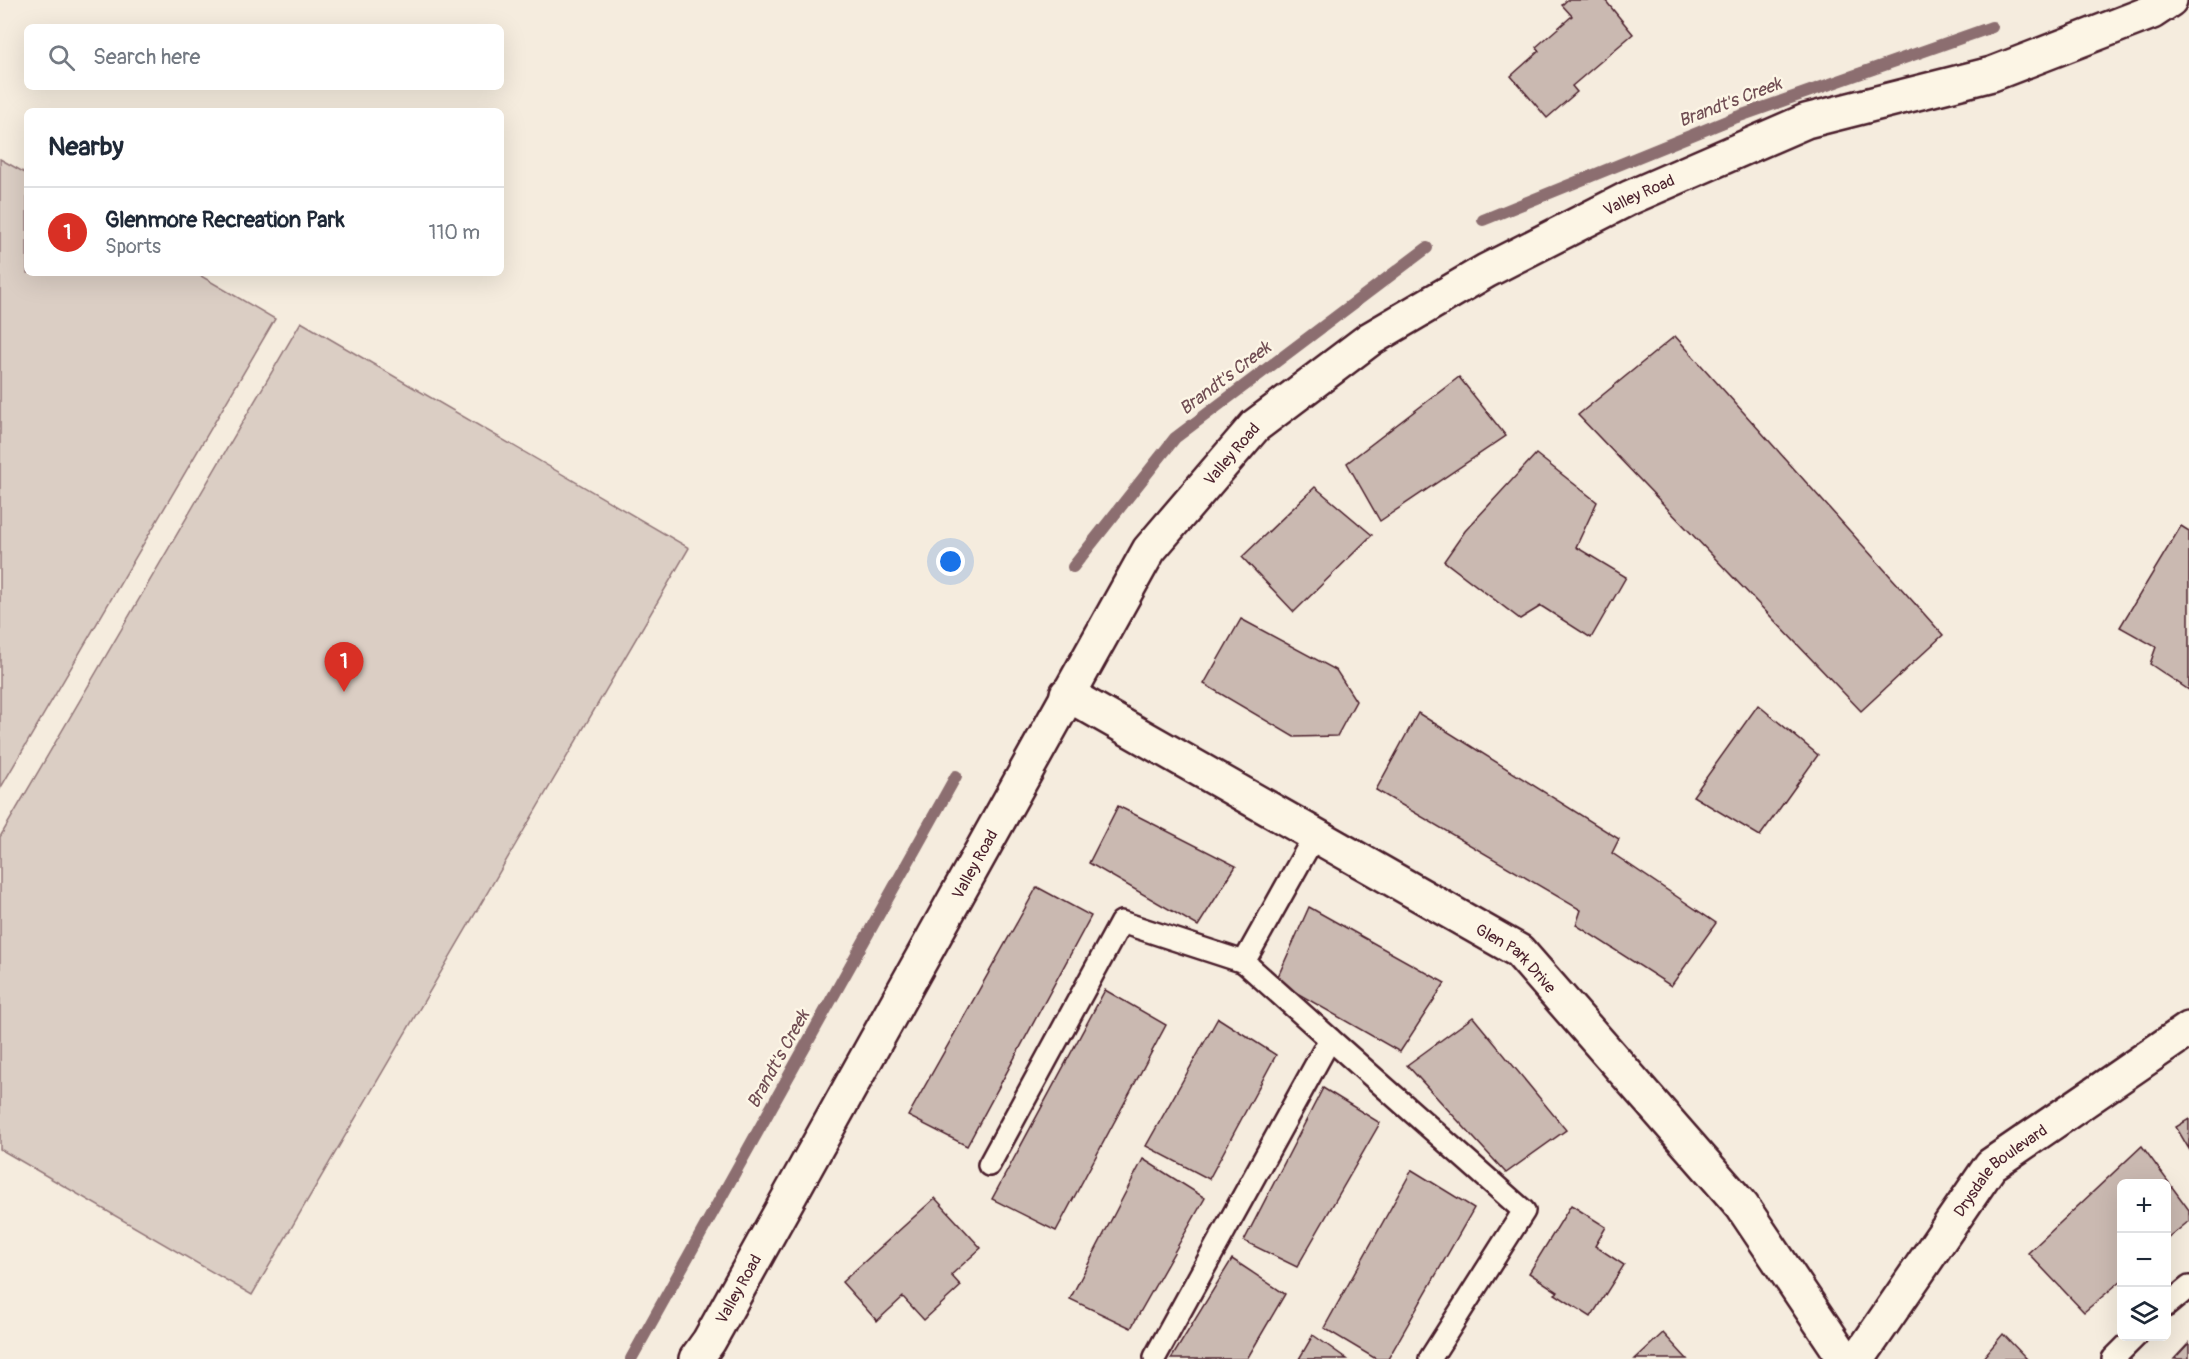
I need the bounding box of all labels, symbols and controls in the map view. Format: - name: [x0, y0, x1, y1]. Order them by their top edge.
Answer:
- search box: [24, 24, 504, 90]
- icon: search: [45, 41, 78, 74]
- text: Search here: [93, 43, 200, 71]
- water label: Brandt's Creek: [1675, 72, 1786, 133]
- text: Nearby: [48, 131, 124, 163]
- street label: Valley Road: [1600, 170, 1678, 220]
- text: Glenmore Recreation Park: [105, 206, 345, 234]
- text: 1: [64, 220, 71, 245]
- text: 110 m: [429, 220, 480, 245]
- text: Sports: [105, 234, 161, 259]
- water label: Brandt's Creek: [1175, 336, 1277, 420]
- street label: Valley Road: [1200, 419, 1264, 490]
- your location: [936, 547, 965, 576]
- pin: 1: [324, 642, 364, 692]
- street label: Valley Road: [948, 826, 1002, 903]
- street label: Glen Park Drive: [1472, 919, 1560, 998]
- water label: Brandt's Creek: [742, 1005, 816, 1112]
- street label: Drysdale Boulevard: [1950, 1120, 2051, 1221]
- map controls: [2117, 1179, 2171, 1341]
- button: +: [2117, 1179, 2171, 1233]
- button: −: [2117, 1233, 2171, 1287]
- street label: Valley Road: [712, 1251, 766, 1327]
- button: layers: [2117, 1287, 2171, 1341]

